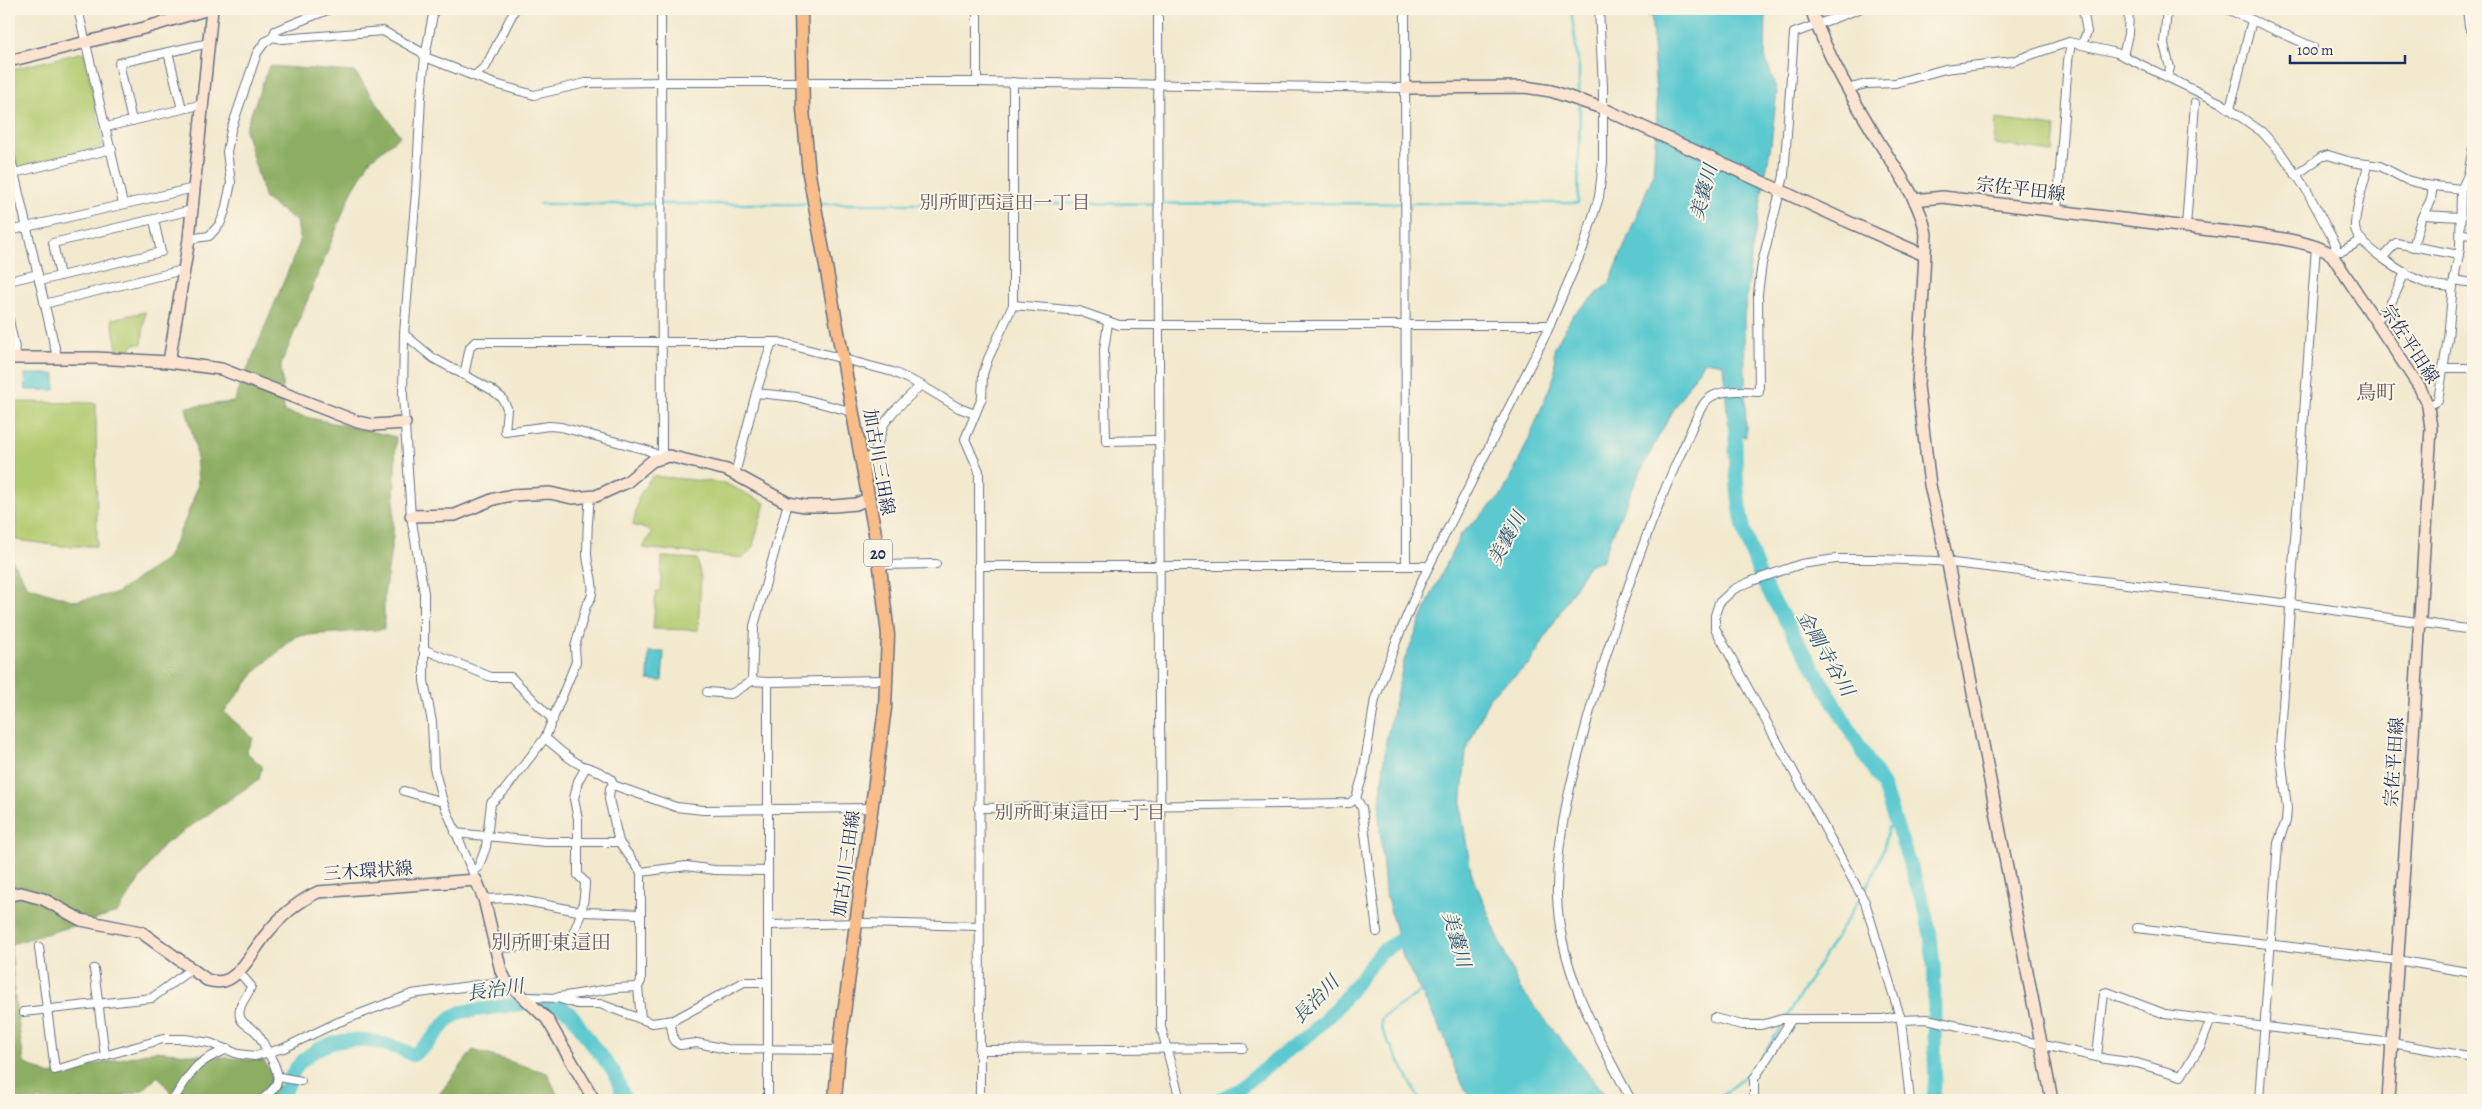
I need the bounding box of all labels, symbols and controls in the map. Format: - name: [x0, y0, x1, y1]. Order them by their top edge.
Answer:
- scale bar: [2290, 32, 2404, 64]
- text: 100 m: [2297, 40, 2334, 60]
- water label: 美嚢川: [1684, 159, 1724, 223]
- street label: 宗佐平田線: [1975, 172, 2067, 206]
- district label: 別所町西這田一丁目: [919, 190, 1091, 216]
- street label: 宗佐平田線: [2375, 300, 2445, 388]
- district label: 鳥町: [2356, 379, 2396, 406]
- street label: 加古川三田線: [858, 407, 900, 517]
- water label: 美嚢川: [1482, 505, 1533, 570]
- road number: 20: [864, 540, 892, 566]
- water label: 金剛寺谷川: [1790, 606, 1861, 703]
- street label: 宗佐平田線: [2379, 716, 2409, 808]
- district label: 別所町東這田一丁目: [994, 800, 1166, 826]
- street label: 加古川三田線: [827, 809, 865, 919]
- street label: 三木環状線: [322, 856, 414, 886]
- water label: 美嚢川: [1436, 908, 1477, 972]
- district label: 別所町東這田: [491, 929, 611, 956]
- water label: 長治川: [1287, 969, 1346, 1029]
- water label: 長治川: [465, 973, 527, 1007]

